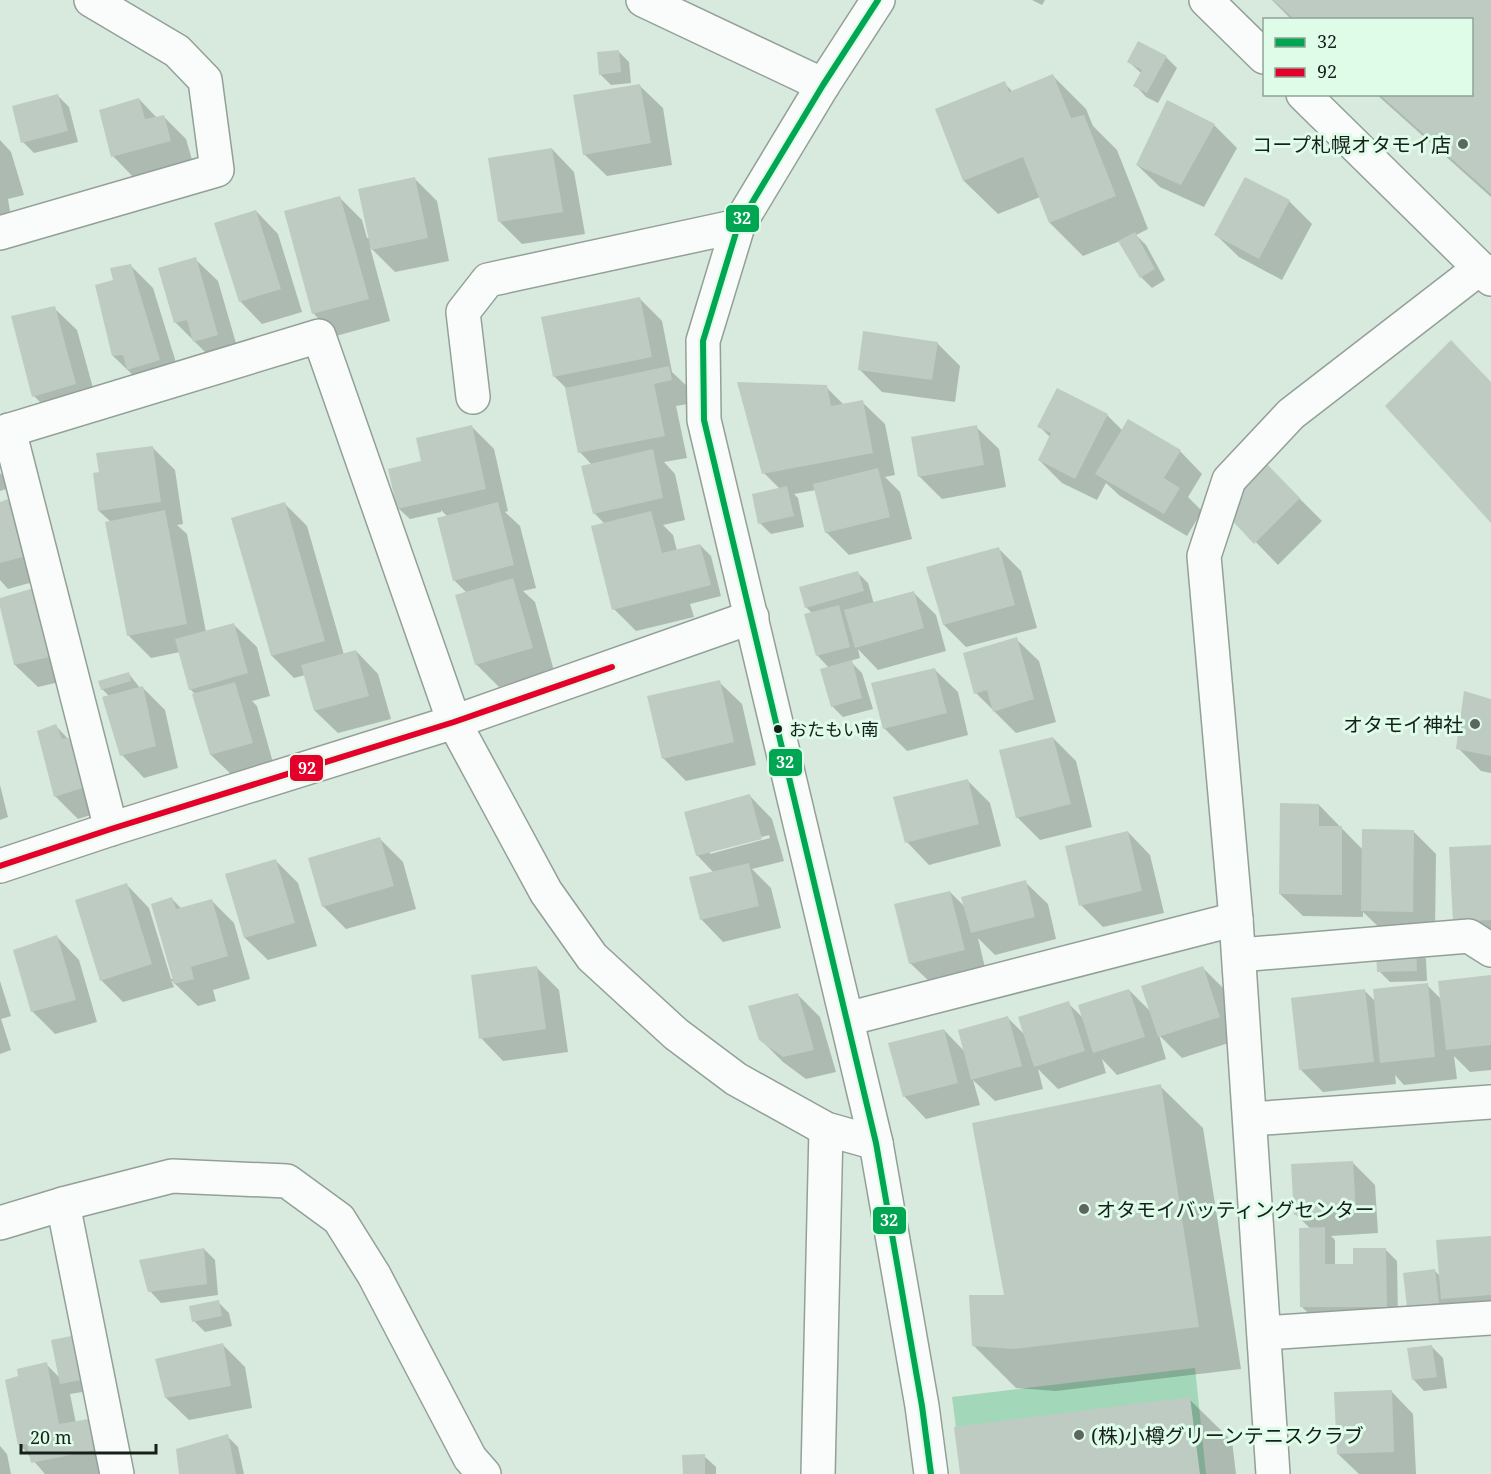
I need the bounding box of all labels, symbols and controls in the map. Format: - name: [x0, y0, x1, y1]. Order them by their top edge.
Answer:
- legend: [1263, 18, 1473, 96]
- text: 32: [1317, 29, 1337, 53]
- text: 92: [1317, 59, 1337, 83]
- place label: コープ札幌オタモイ店: [1252, 131, 1451, 158]
- marker: コープ札幌オタモイ店: [1456, 137, 1470, 151]
- line badge: 32: [725, 204, 760, 233]
- text: 32: [733, 207, 751, 229]
- place label: オタモイ神社: [1343, 711, 1463, 738]
- place label: おたもい南: [789, 717, 879, 741]
- marker: オタモイ神社: [1468, 717, 1482, 731]
- marker: おたもい南: [772, 723, 784, 735]
- line badge: 32: [768, 748, 803, 777]
- text: 32: [776, 751, 794, 773]
- line badge: 92: [289, 754, 324, 782]
- text: 92: [298, 757, 316, 779]
- place label: オタモイバッティングセンター: [1096, 1196, 1374, 1223]
- marker: オタモイバッティングセンター: [1077, 1202, 1091, 1216]
- line badge: 32: [872, 1206, 907, 1235]
- text: 32: [880, 1209, 898, 1231]
- scale bar: [21, 1417, 156, 1455]
- place label: (株)小樽グリーンテニスクラブ: [1091, 1422, 1364, 1449]
- text: 20 m: [30, 1425, 72, 1449]
- marker: (株)小樽グリーンテニスクラブ: [1072, 1428, 1086, 1442]

